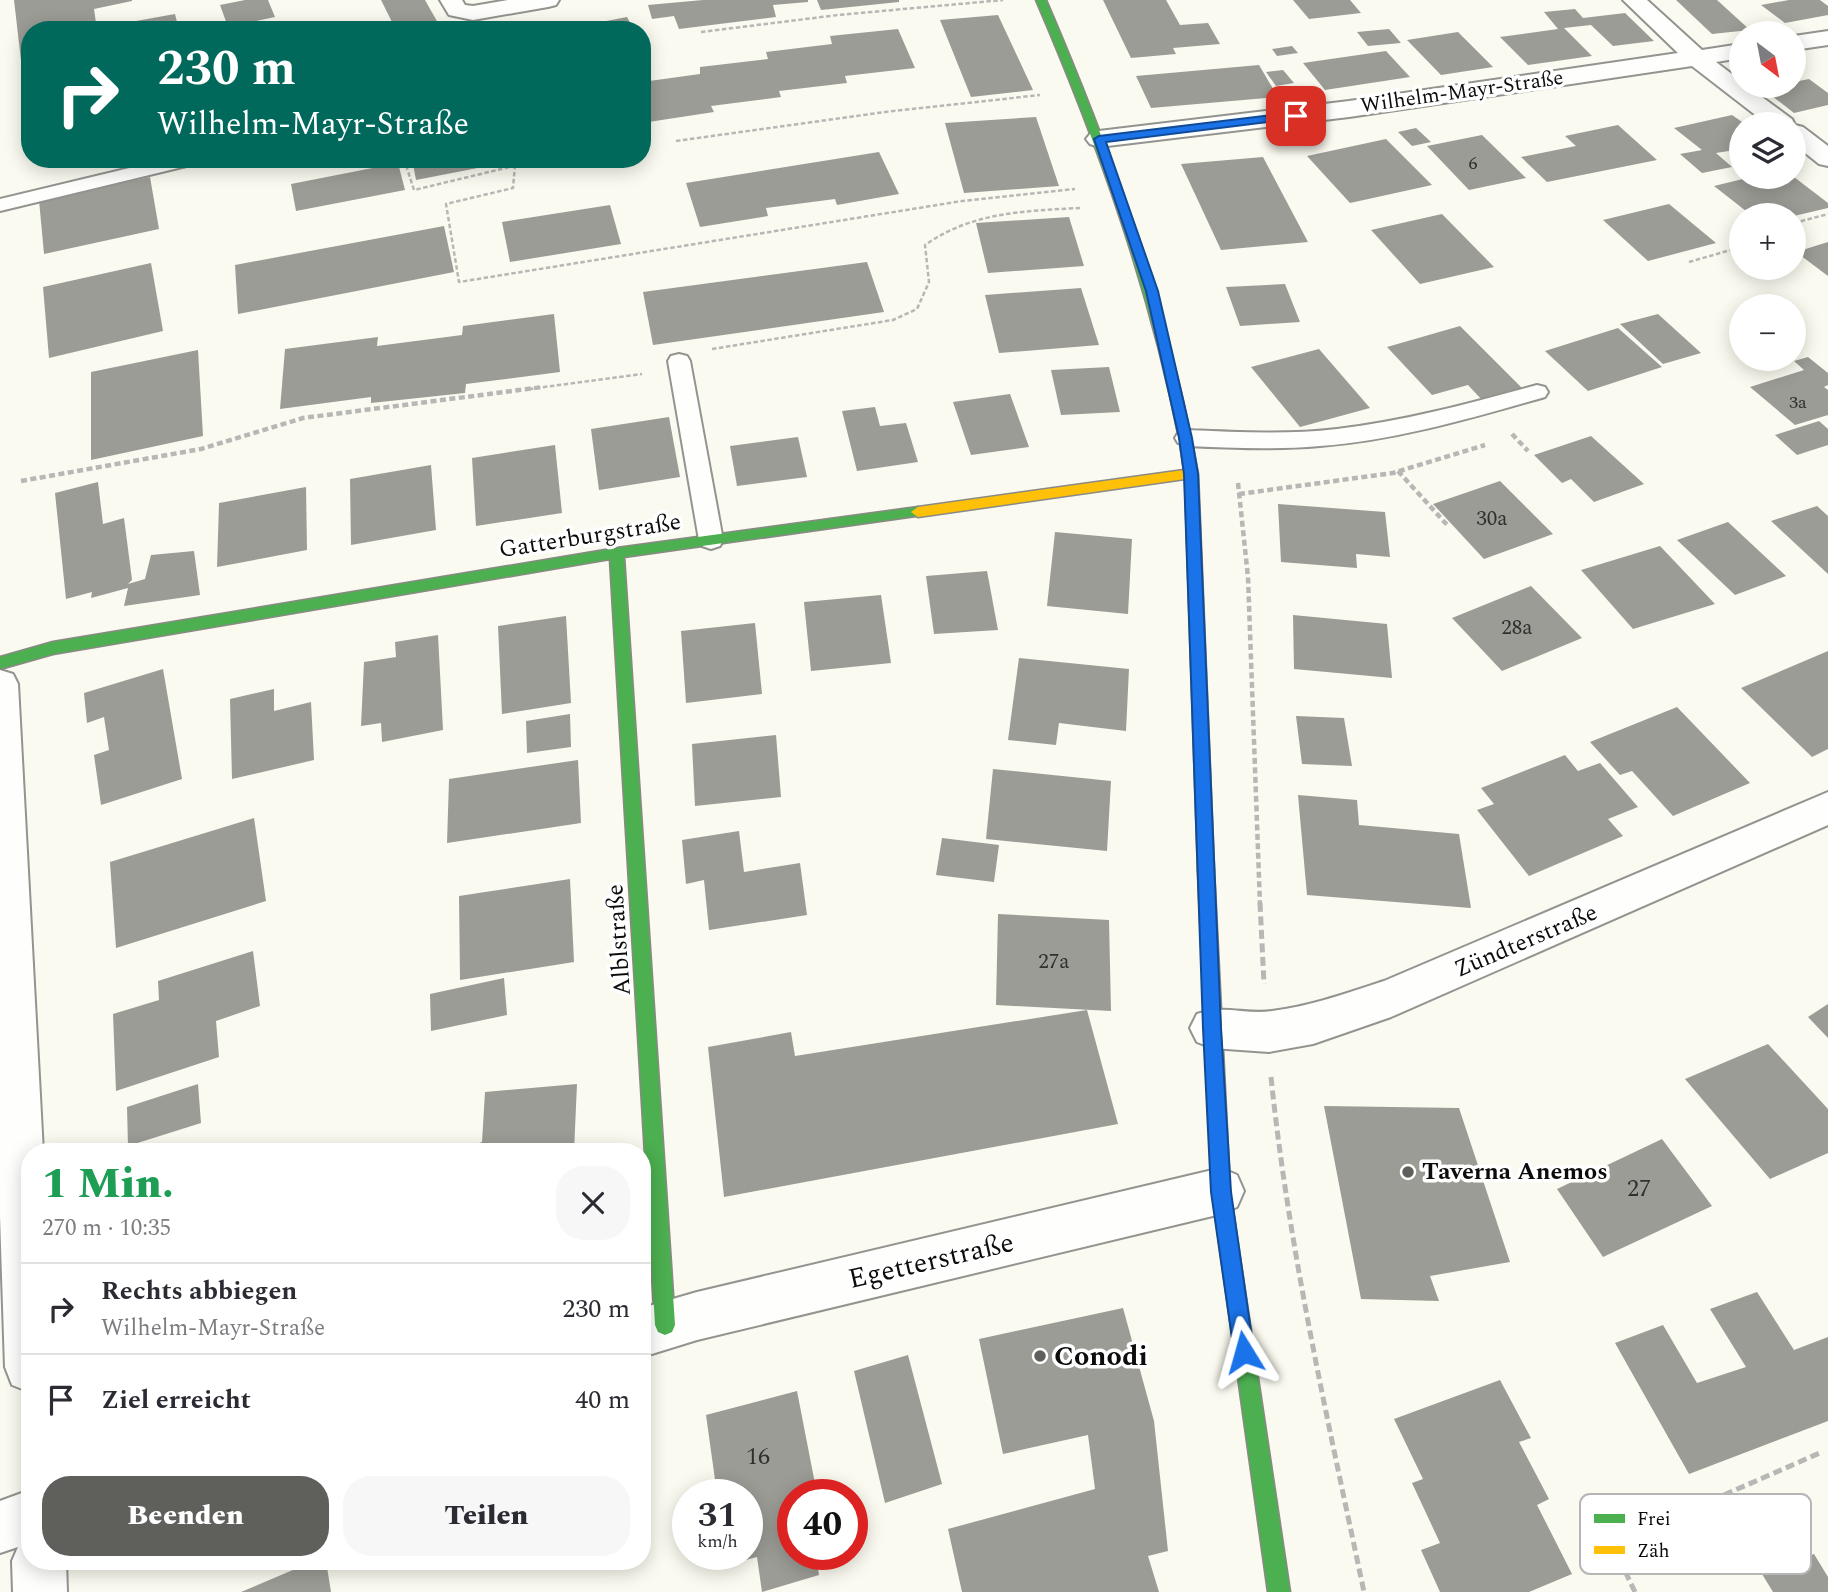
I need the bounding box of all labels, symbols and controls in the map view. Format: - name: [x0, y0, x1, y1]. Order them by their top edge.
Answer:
- north arrow: [1729, 21, 1806, 98]
- map controls: [1729, 21, 1806, 371]
- text: 230 m: [157, 32, 296, 107]
- icon: right: [42, 49, 133, 140]
- street label: Wilhelm-Mayr-Straße: [1358, 62, 1566, 122]
- pin: [1266, 86, 1326, 146]
- icon: arrive: [1277, 97, 1315, 135]
- text: Wilhelm-Mayr-Straße: [157, 100, 469, 149]
- button: layers: [1729, 112, 1806, 189]
- house number: 6: [1469, 150, 1478, 177]
- button: +: [1729, 203, 1806, 280]
- button: −: [1729, 294, 1806, 371]
- house number: 3a: [1789, 389, 1807, 416]
- house number: 30a: [1476, 503, 1508, 535]
- street label: Gatterburgstraße: [496, 504, 684, 568]
- house number: 28a: [1501, 612, 1533, 644]
- street label: Alblstraße: [597, 883, 641, 997]
- street label: Zündterstraße: [1449, 895, 1603, 987]
- house number: 27a: [1038, 946, 1070, 978]
- text: 1 Min.: [42, 1153, 174, 1216]
- place label: Taverna Anemos: [1422, 1154, 1608, 1190]
- marker: Taverna Anemos: [1400, 1164, 1416, 1180]
- button: close: [556, 1166, 630, 1240]
- house number: 27: [1627, 1171, 1651, 1207]
- text: 270 m · 10:35: [42, 1211, 171, 1246]
- street label: Egetterstraße: [844, 1221, 1018, 1301]
- text: Rechts abbiegen: [101, 1271, 297, 1311]
- text: 230 m: [562, 1289, 630, 1329]
- icon: right: [42, 1290, 80, 1328]
- text: Wilhelm-Mayr-Straße: [101, 1311, 325, 1346]
- position arrow: [1207, 1315, 1281, 1389]
- place label: Conodi: [1054, 1335, 1148, 1378]
- marker: Conodi: [1032, 1348, 1048, 1364]
- text: Ziel erreicht: [101, 1380, 251, 1420]
- text: 40 m: [575, 1380, 630, 1420]
- icon: arrive: [42, 1381, 80, 1419]
- house number: 16: [746, 1439, 770, 1475]
- button: Beenden: [42, 1476, 329, 1556]
- button: Teilen: [343, 1476, 630, 1556]
- speed limit sign: 40: [777, 1479, 868, 1570]
- text: 31: [698, 1489, 737, 1542]
- legend: [1580, 1494, 1811, 1574]
- text: Frei: [1637, 1505, 1671, 1534]
- text: km/h: [697, 1528, 738, 1555]
- text: Zäh: [1637, 1537, 1670, 1566]

